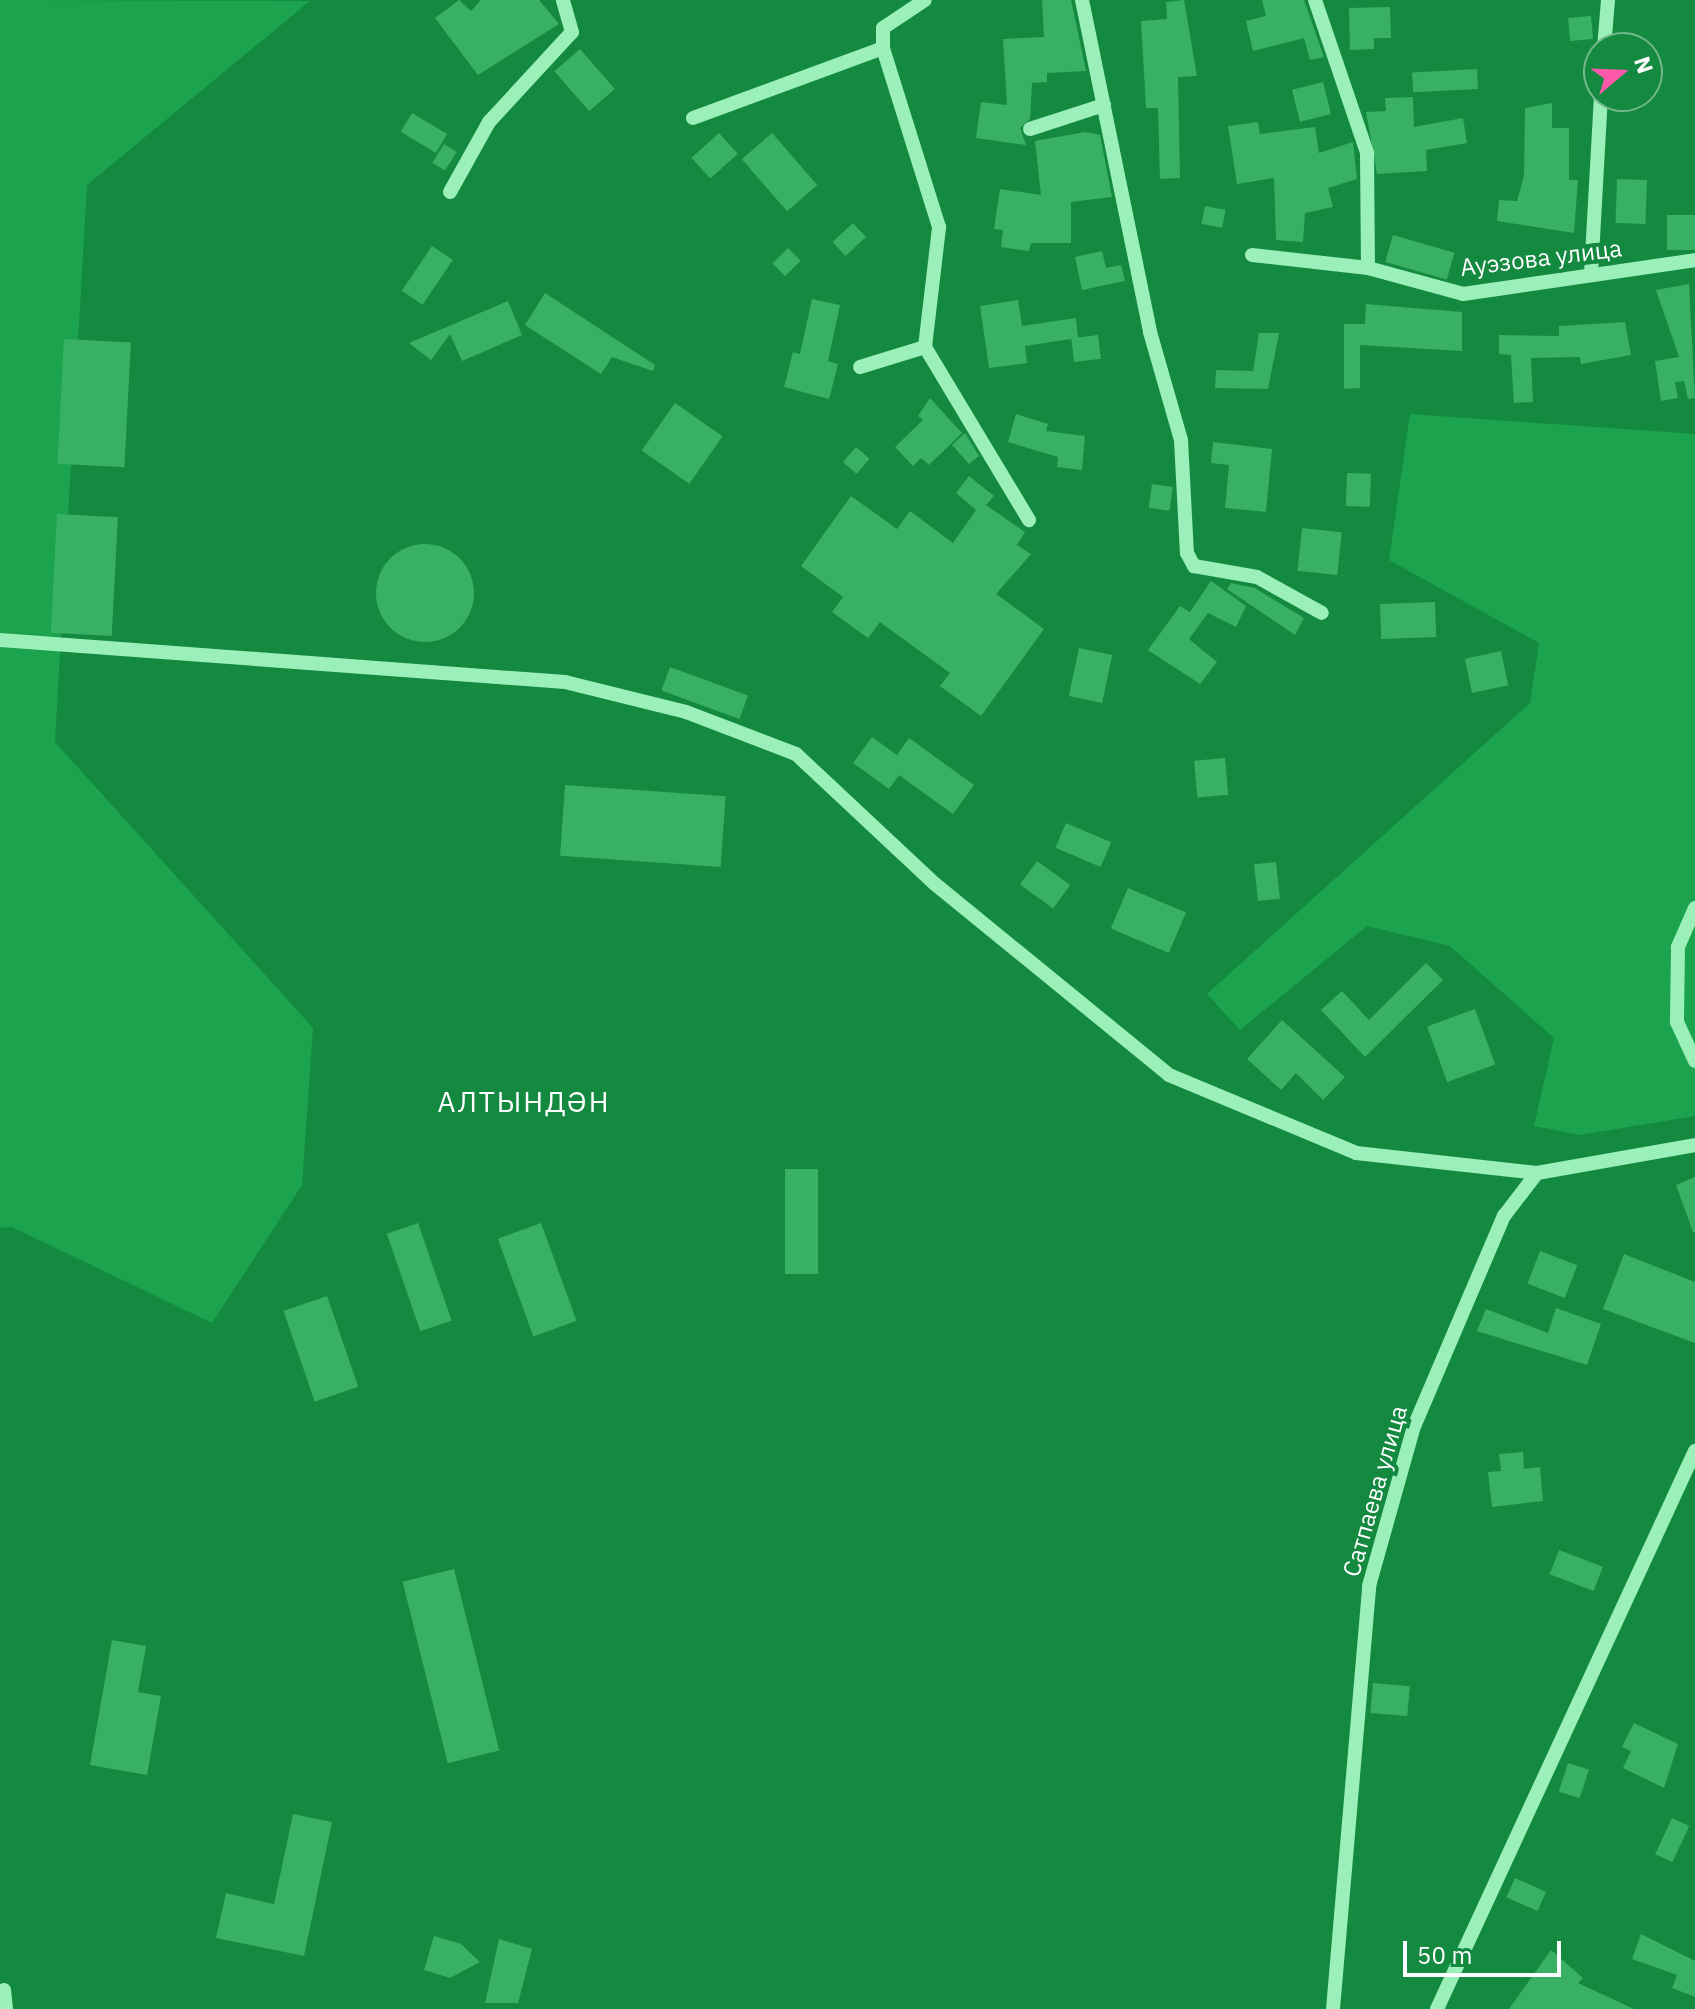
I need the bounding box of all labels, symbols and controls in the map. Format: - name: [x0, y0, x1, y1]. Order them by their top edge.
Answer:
- north arrow: [1583, 32, 1663, 112]
- text: N: [1628, 52, 1661, 77]
- street label: Ауэзова улица: [1458, 234, 1624, 282]
- district label: АЛТЫНДӘН: [438, 1085, 610, 1119]
- street label: Сатпаева улица: [1337, 1402, 1413, 1580]
- scale bar: [1407, 1925, 1565, 1975]
- text: 50 m: [1417, 1939, 1472, 1971]

